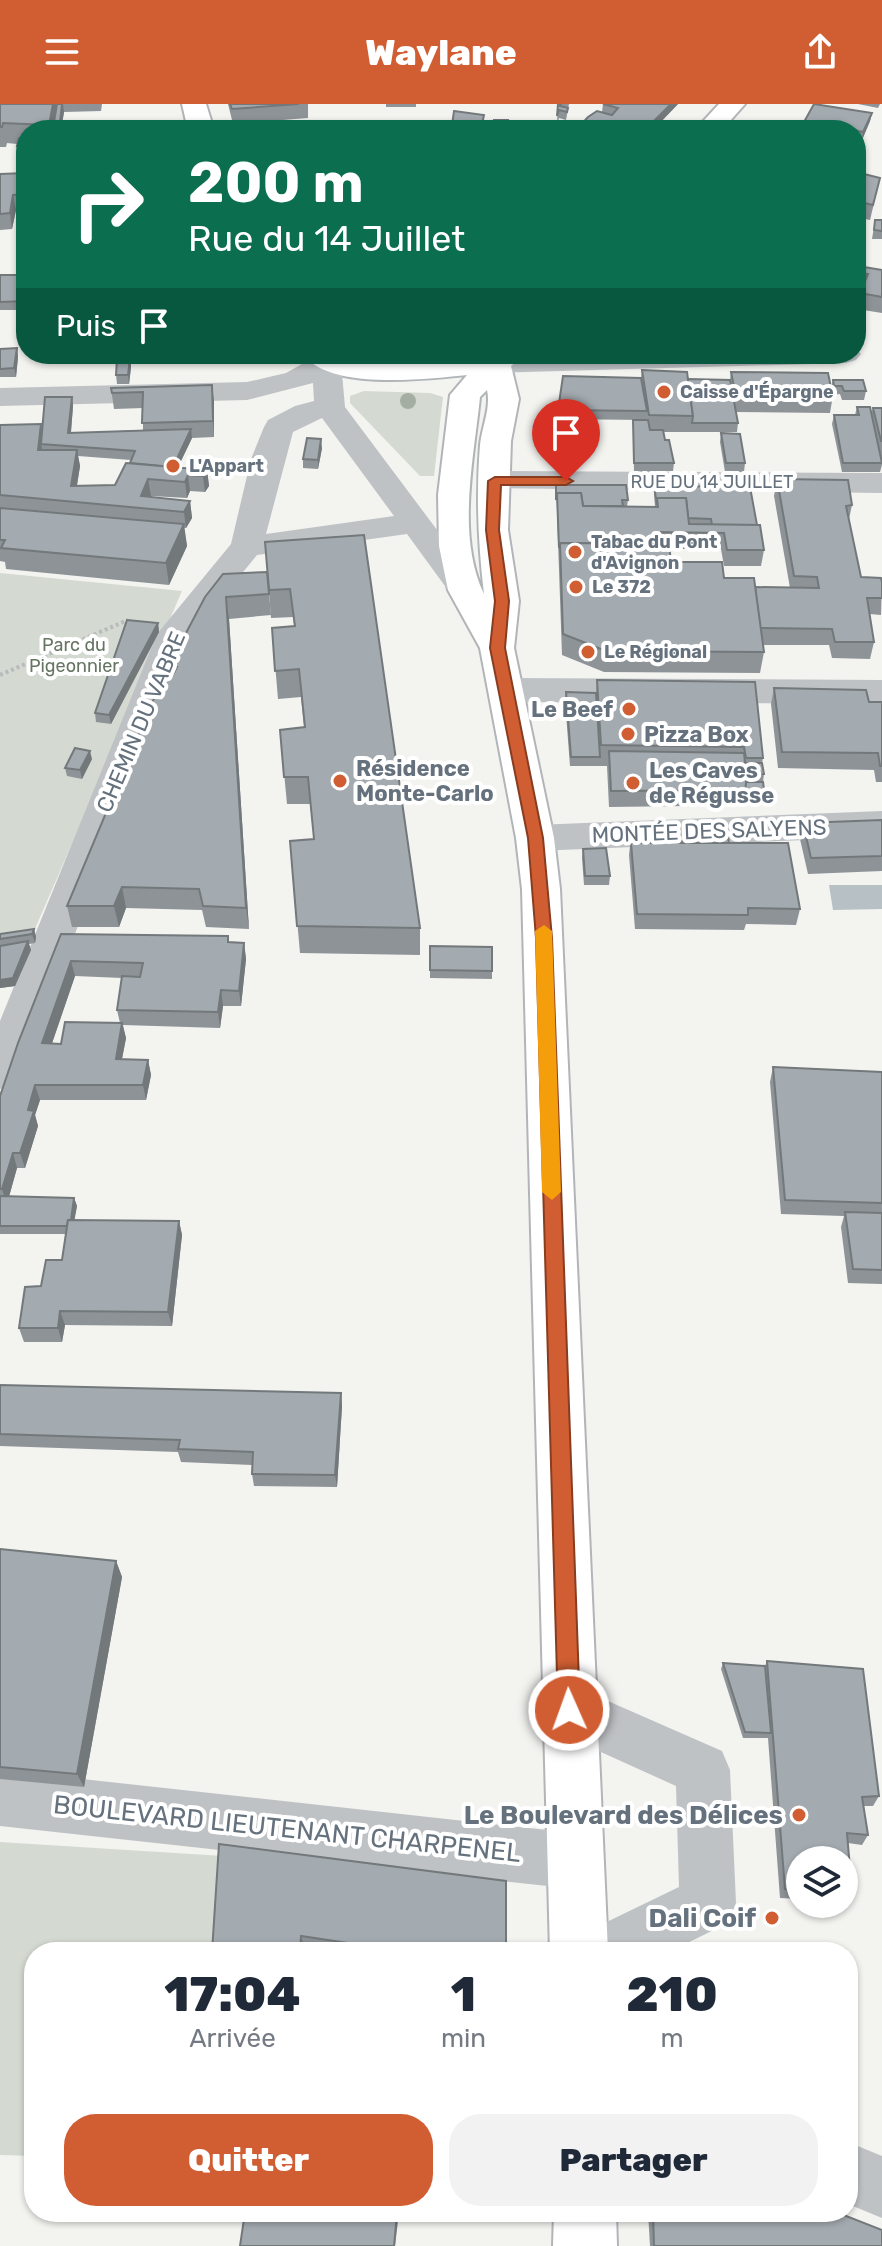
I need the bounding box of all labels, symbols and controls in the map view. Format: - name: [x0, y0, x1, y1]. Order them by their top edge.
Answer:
- icon: menu: [40, 30, 84, 74]
- icon: share: [798, 30, 842, 74]
- text: Waylane: [365, 31, 517, 74]
- text: 200 m: [188, 150, 364, 216]
- icon: right: [56, 152, 160, 256]
- text: Rue du 14 Juillet: [188, 217, 465, 260]
- icon: arrive: [132, 304, 176, 348]
- text: Puis: [56, 308, 116, 344]
- place label: Caisse d'Épargne: [680, 381, 834, 403]
- marker: Caisse d'Épargne: [655, 383, 673, 401]
- pin: [532, 399, 600, 481]
- icon: arrive: [544, 411, 588, 455]
- place label: L'Appart: [189, 455, 264, 477]
- marker: L'Appart: [164, 457, 182, 475]
- street label: RUE DU 14 JUILLET: [631, 471, 794, 493]
- place label: Tabac du Pont d'Avignon: [591, 531, 717, 574]
- marker: Tabac du Pont d'Avignon: [566, 543, 584, 561]
- place label: Le 372: [592, 576, 651, 598]
- marker: Le 372: [567, 578, 585, 596]
- street label: CHEMIN DU VABRE: [91, 628, 191, 816]
- park label: Parc du Pigeonnier: [29, 634, 119, 677]
- place label: Le Régional: [604, 641, 707, 663]
- marker: Le Régional: [579, 643, 597, 661]
- place label: Le Beef: [531, 696, 613, 723]
- marker: Le Beef: [620, 700, 638, 718]
- place label: Pizza Box: [644, 721, 749, 748]
- marker: Pizza Box: [619, 725, 637, 743]
- place label: Résidence Monte-Carlo: [356, 755, 494, 807]
- place label: Les Caves de Régusse: [649, 757, 774, 809]
- marker: Résidence Monte-Carlo: [331, 772, 349, 790]
- marker: Les Caves de Régusse: [624, 774, 642, 792]
- street label: MONTÉE DES SALYENS: [591, 813, 827, 849]
- position arrow: [527, 1668, 611, 1752]
- street label: BOULEVARD LIEUTENANT CHARPENEL: [52, 1789, 523, 1869]
- place label: Le Boulevard des Délices: [464, 1800, 783, 1831]
- marker: Le Boulevard des Délices: [790, 1806, 808, 1824]
- map controls: [786, 1846, 858, 1918]
- button: layers: [786, 1846, 858, 1918]
- place label: Dali Coif: [649, 1903, 756, 1934]
- marker: Dali Coif: [763, 1909, 781, 1927]
- text: 17:04: [164, 1966, 301, 2023]
- text: 1: [451, 1966, 476, 2023]
- text: 210: [626, 1966, 718, 2023]
- text: Arrivée: [189, 2023, 276, 2054]
- text: min: [441, 2023, 486, 2054]
- text: m: [660, 2023, 684, 2054]
- button: Quitter: [64, 2114, 433, 2206]
- button: Partager: [449, 2114, 818, 2206]

